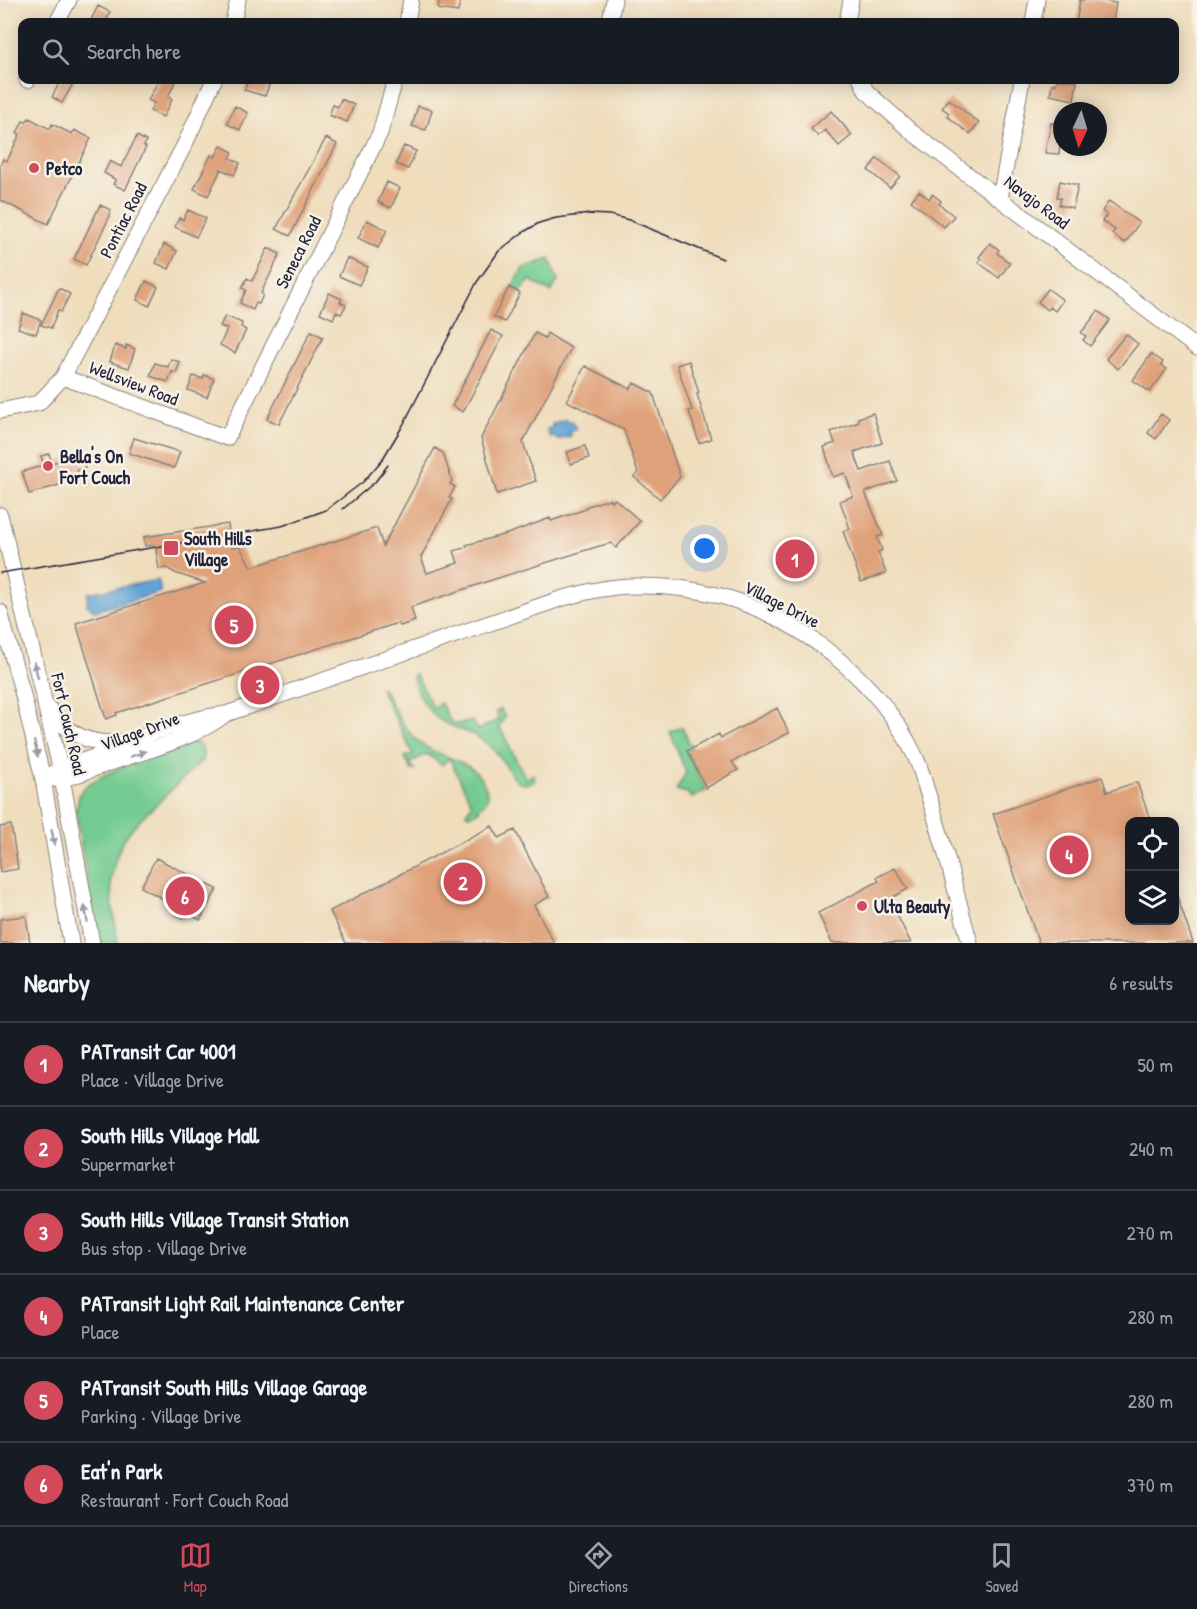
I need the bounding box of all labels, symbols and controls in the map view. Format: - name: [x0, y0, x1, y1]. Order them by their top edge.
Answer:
- search box: [18, 18, 1179, 84]
- icon: search: [39, 35, 72, 68]
- text: Search here: [87, 36, 181, 66]
- north arrow: [1053, 102, 1107, 156]
- place label: Petco: [46, 156, 83, 181]
- marker: Petco: [27, 161, 41, 175]
- street label: Navajo Road: [999, 169, 1075, 235]
- street label: Pontiac Road: [93, 178, 153, 262]
- street label: Seneca Road: [269, 211, 327, 293]
- street label: Wellsview Road: [86, 355, 182, 411]
- place label: Bella's On Fort Couch: [59, 444, 131, 490]
- marker: Bella's On Fort Couch: [41, 459, 55, 473]
- place label: South Hills Village: [184, 526, 252, 573]
- your location: [690, 534, 719, 563]
- pin: 1: [776, 536, 814, 582]
- marker: South Hills Village: [162, 539, 180, 557]
- street label: Village Drive: [740, 574, 824, 634]
- pin: 5: [214, 602, 254, 648]
- one-way arrow: [31, 661, 41, 679]
- pin: 3: [240, 662, 280, 708]
- street label: Fort Couch Road: [45, 670, 93, 777]
- street label: Village Drive: [97, 705, 183, 757]
- one-way arrow: [32, 740, 41, 759]
- one-way arrow: [129, 748, 147, 758]
- map controls: [1125, 817, 1179, 925]
- button: locate: [1125, 817, 1179, 871]
- one-way arrow: [48, 827, 57, 846]
- pin: 4: [1050, 832, 1088, 878]
- pin: 2: [444, 860, 482, 904]
- button: layers: [1125, 871, 1179, 925]
- pin: 6: [166, 874, 204, 918]
- place label: Ulta Beauty: [874, 894, 951, 920]
- marker: Ulta Beauty: [855, 899, 869, 913]
- one-way arrow: [82, 905, 91, 924]
- text: Nearby: [24, 965, 90, 1000]
- text: 6 results: [1109, 969, 1173, 996]
- text: PATransit Car 4001: [81, 1036, 236, 1066]
- text: 1: [40, 1051, 47, 1078]
- text: 50 m: [1137, 1051, 1173, 1078]
- text: Place · Village Drive: [81, 1066, 224, 1093]
- text: South Hills Village Mall: [81, 1120, 259, 1150]
- text: 2: [39, 1135, 48, 1162]
- text: 240 m: [1129, 1135, 1173, 1162]
- text: Supermarket: [81, 1150, 175, 1177]
- text: South Hills Village Transit Station: [81, 1204, 349, 1234]
- text: 3: [39, 1219, 48, 1246]
- text: 270 m: [1127, 1219, 1173, 1246]
- text: Bus stop · Village Drive: [81, 1234, 247, 1261]
- text: PATransit Light Rail Maintenance Center: [81, 1288, 404, 1318]
- text: 4: [40, 1303, 47, 1330]
- text: 280 m: [1128, 1303, 1173, 1330]
- text: Place: [81, 1318, 120, 1345]
- text: PATransit South Hills Village Garage: [81, 1372, 367, 1402]
- text: 5: [39, 1387, 48, 1414]
- text: 280 m: [1128, 1387, 1173, 1414]
- text: Parking · Village Drive: [81, 1402, 241, 1429]
- text: Eat'n Park: [81, 1456, 162, 1486]
- text: 6: [40, 1471, 47, 1498]
- text: 370 m: [1127, 1471, 1173, 1498]
- text: Restaurant · Fort Couch Road: [81, 1486, 288, 1513]
- tab: Map: [179, 1539, 212, 1597]
- tab: Directions: [569, 1539, 628, 1597]
- tab: Saved: [985, 1539, 1018, 1597]

